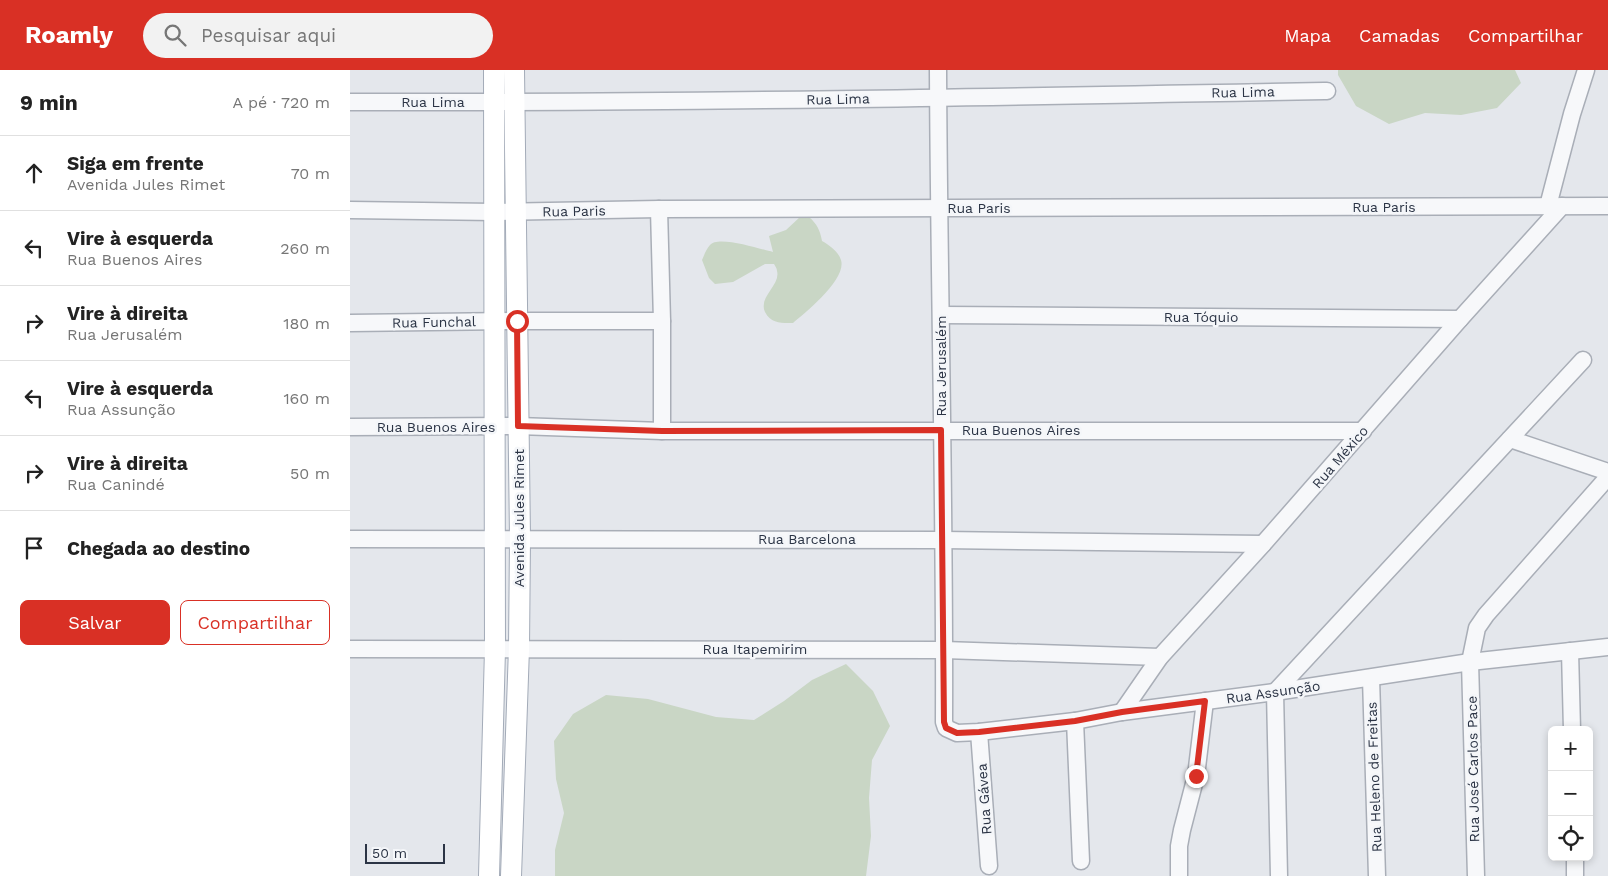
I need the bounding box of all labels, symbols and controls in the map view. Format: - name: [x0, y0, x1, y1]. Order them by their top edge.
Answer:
- search box: [143, 13, 493, 58]
- text: Roamly: [25, 21, 113, 49]
- icon: search: [161, 21, 189, 49]
- text: Pesquisar aqui: [201, 24, 336, 47]
- text: Mapa: [1284, 25, 1331, 46]
- text: Camadas: [1359, 25, 1440, 46]
- text: Compartilhar: [1468, 25, 1583, 46]
- street label: Rua Lima: [1211, 83, 1275, 101]
- text: 9 min: [20, 90, 78, 115]
- street label: Rua Lima: [806, 90, 870, 108]
- text: A pé · 720 m: [233, 93, 330, 112]
- street label: Rua Lima: [401, 94, 465, 110]
- text: Siga em frente: [67, 152, 204, 175]
- icon: ahead: [20, 159, 48, 187]
- text: 70 m: [291, 164, 330, 183]
- text: Avenida Jules Rimet: [67, 175, 225, 194]
- street label: Rua Paris: [1352, 199, 1416, 215]
- street label: Rua Paris: [947, 200, 1011, 216]
- street label: Rua Paris: [542, 202, 606, 220]
- text: Vire à esquerda: [67, 227, 213, 250]
- icon: left: [20, 234, 48, 262]
- text: 260 m: [280, 239, 330, 258]
- text: Rua Buenos Aires: [67, 250, 203, 269]
- text: Vire à direita: [67, 302, 188, 325]
- icon: right: [20, 309, 48, 337]
- street label: Rua Tóquio: [1164, 309, 1238, 325]
- route start: [506, 310, 529, 333]
- street label: Rua Funchal: [392, 313, 477, 331]
- text: 180 m: [283, 314, 330, 333]
- street label: Rua Jerusalém: [933, 315, 949, 417]
- text: Rua Jerusalém: [67, 325, 183, 344]
- text: Vire à esquerda: [67, 377, 213, 400]
- icon: left: [20, 384, 48, 412]
- text: 160 m: [283, 389, 330, 408]
- text: Rua Assunção: [67, 400, 176, 419]
- street label: Rua Buenos Aires: [377, 419, 495, 435]
- street label: Rua Buenos Aires: [962, 422, 1080, 438]
- street label: Rua México: [1309, 423, 1371, 491]
- street label: Avenida Jules Rimet: [511, 449, 527, 587]
- text: Vire à direita: [67, 452, 188, 475]
- icon: right: [20, 459, 48, 487]
- text: 50 m: [290, 464, 330, 483]
- text: Rua Canindé: [67, 475, 165, 494]
- street label: Rua Barcelona: [758, 531, 856, 547]
- icon: arrive: [20, 534, 48, 562]
- text: Chegada ao destino: [67, 537, 250, 560]
- button: Salvar: [20, 600, 170, 645]
- button: Compartilhar: [180, 600, 330, 645]
- street label: Rua Itapemirim: [703, 641, 807, 657]
- street label: Rua Assunção: [1225, 677, 1321, 707]
- street label: Rua José Carlos Pace: [1464, 696, 1482, 842]
- street label: Rua Heleno de Freitas: [1363, 701, 1385, 853]
- map controls: [1548, 726, 1593, 861]
- button: +: [1548, 726, 1593, 771]
- street label: Rua Gávea: [974, 763, 994, 835]
- route end: [1185, 765, 1208, 788]
- button: −: [1548, 771, 1593, 816]
- button: locate: [1548, 816, 1593, 861]
- scale bar: [365, 841, 445, 864]
- text: 50 m: [372, 845, 407, 861]

